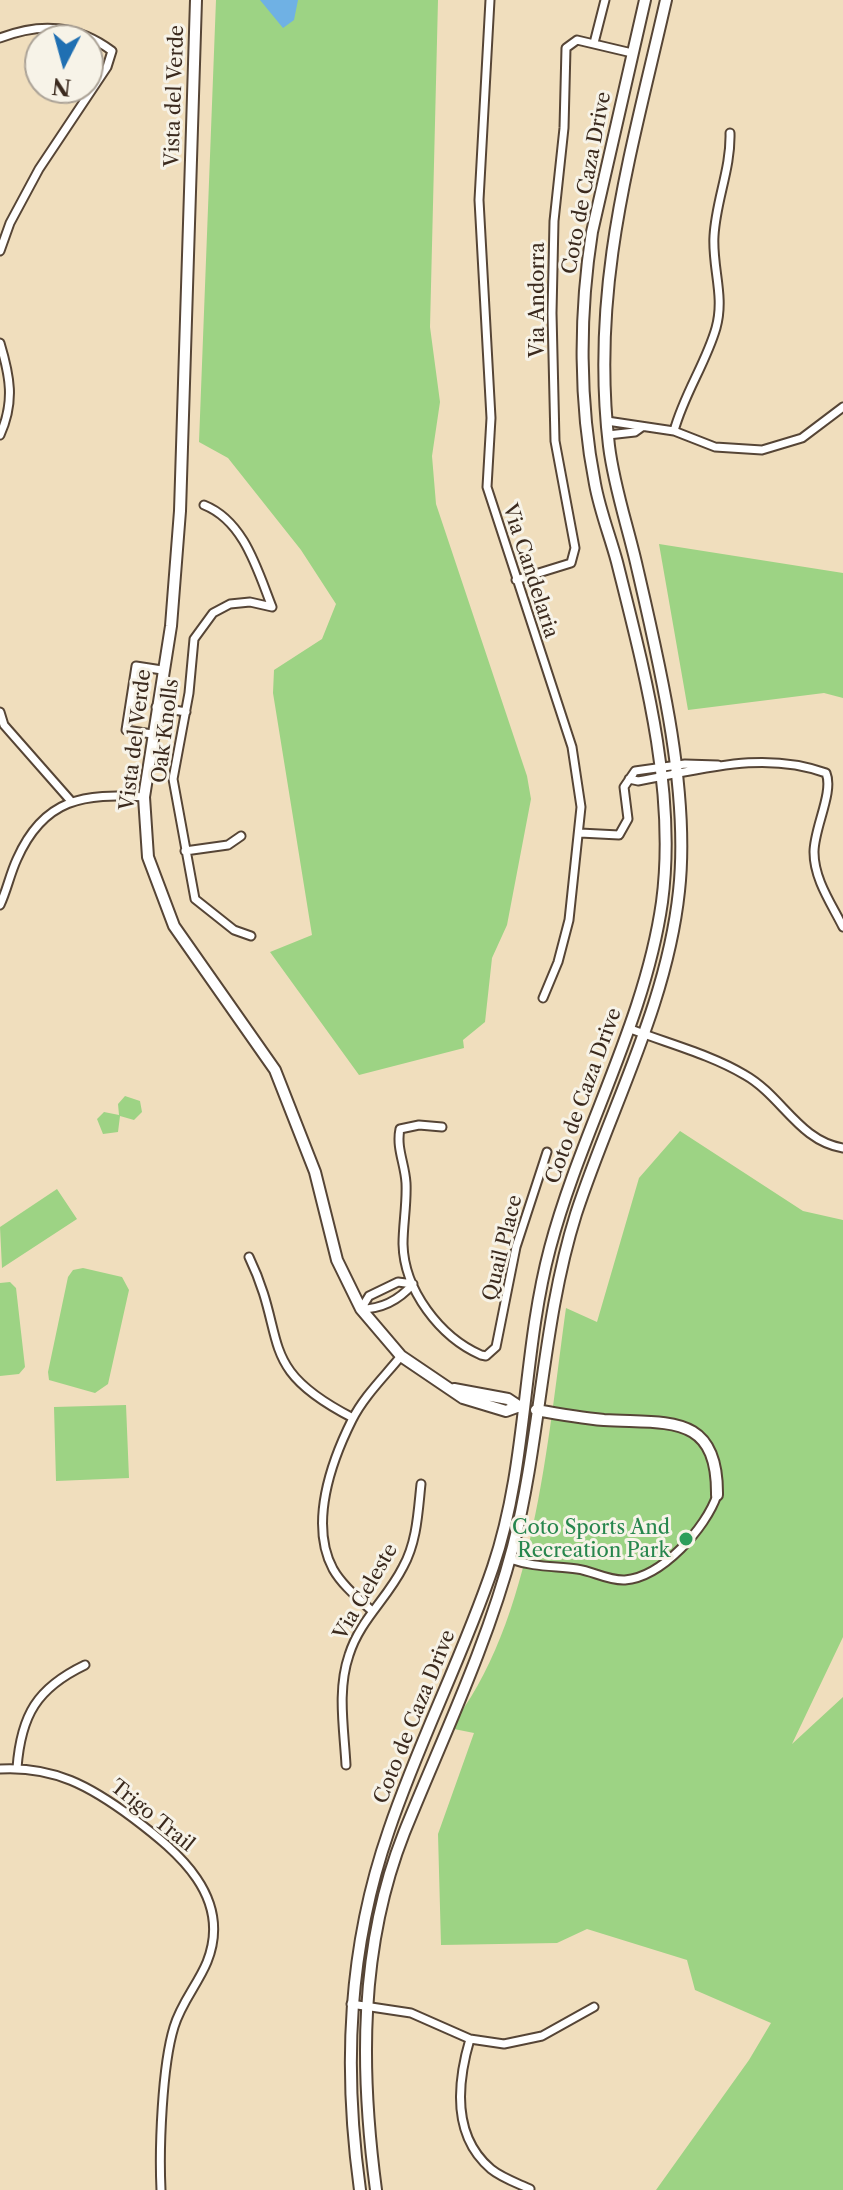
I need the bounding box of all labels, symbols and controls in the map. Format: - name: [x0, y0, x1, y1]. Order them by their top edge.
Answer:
- north arrow: [24, 24, 104, 104]
- street label: Vista del Verde: [161, 25, 189, 167]
- text: N: [51, 72, 73, 101]
- street label: Coto de Caza Drive: [558, 90, 616, 276]
- street label: Via Andorra: [526, 242, 550, 358]
- street label: Via Candelaria: [497, 501, 563, 641]
- street label: Vista del Verde: [115, 668, 157, 812]
- street label: Oak Knolls: [148, 677, 184, 785]
- street label: Coto de Caza Drive: [541, 1005, 627, 1187]
- street label: Quail Place: [478, 1193, 528, 1303]
- place label: Coto Sports And Recreation Park: [512, 1516, 670, 1563]
- marker: Coto Sports And Recreation Park: [677, 1530, 695, 1548]
- street label: Via Celeste: [329, 1540, 403, 1644]
- street label: Coto de Caza Drive: [369, 1627, 461, 1807]
- street label: Trigo Trail: [105, 1775, 199, 1857]

